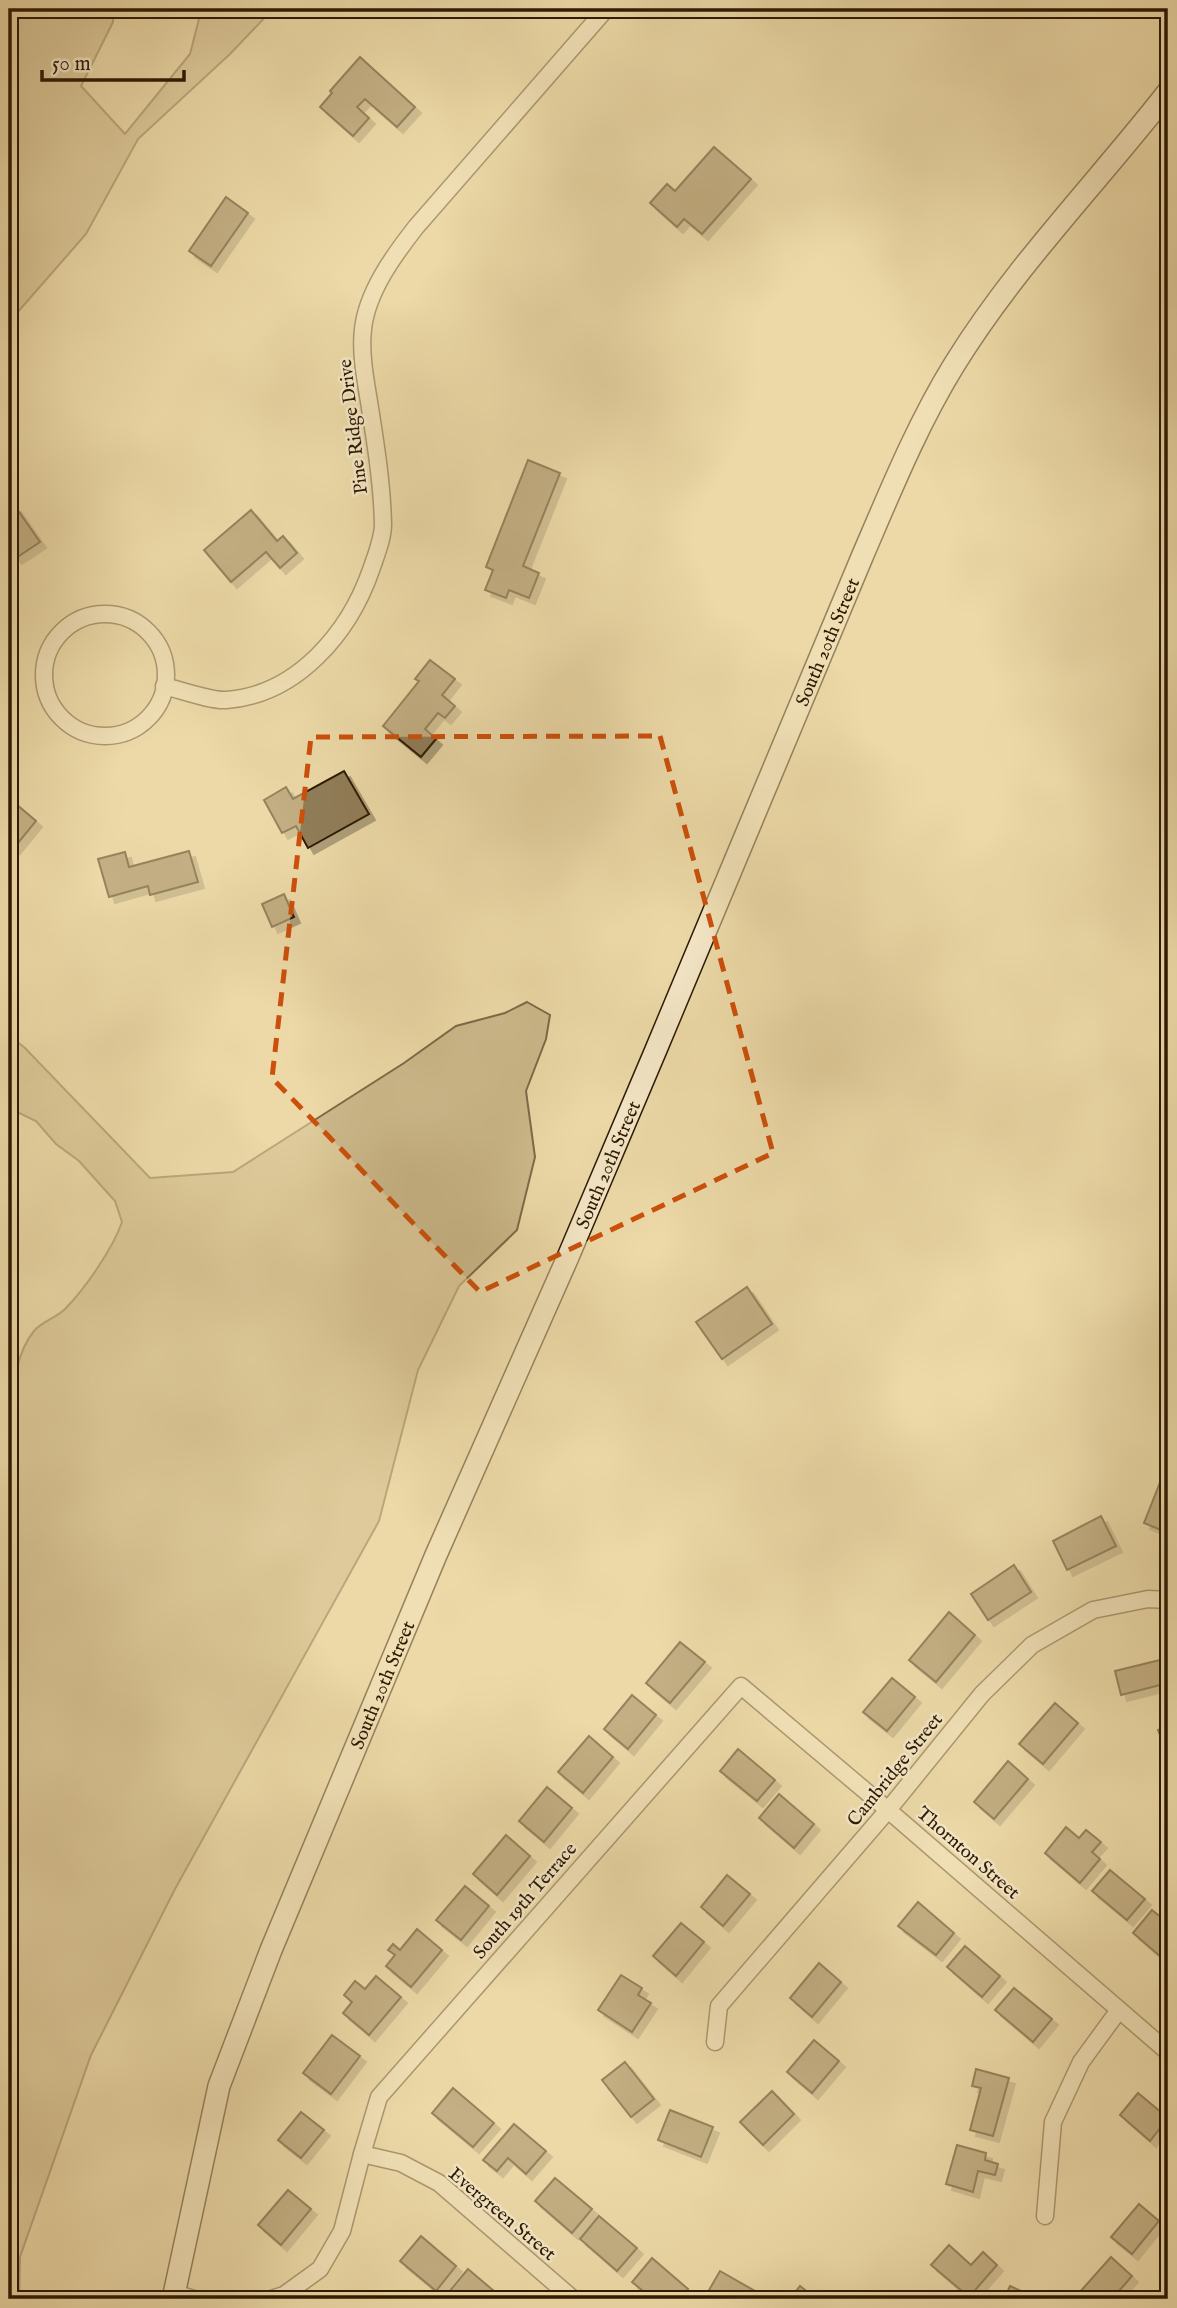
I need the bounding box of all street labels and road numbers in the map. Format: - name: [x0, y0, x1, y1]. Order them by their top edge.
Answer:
- street label: Pine Ridge Drive: [334, 358, 374, 496]
- street label: South 20th Street: [791, 574, 866, 710]
- street label: South 20th Street: [571, 1097, 647, 1233]
- street label: South 20th Street: [346, 1617, 421, 1753]
- street label: Cambridge Street: [842, 1708, 949, 1832]
- street label: Thornton Street: [911, 1802, 1025, 1905]
- street label: South 19th Terrace: [468, 1838, 583, 1965]
- street label: Evergreen Street: [443, 2163, 561, 2267]

